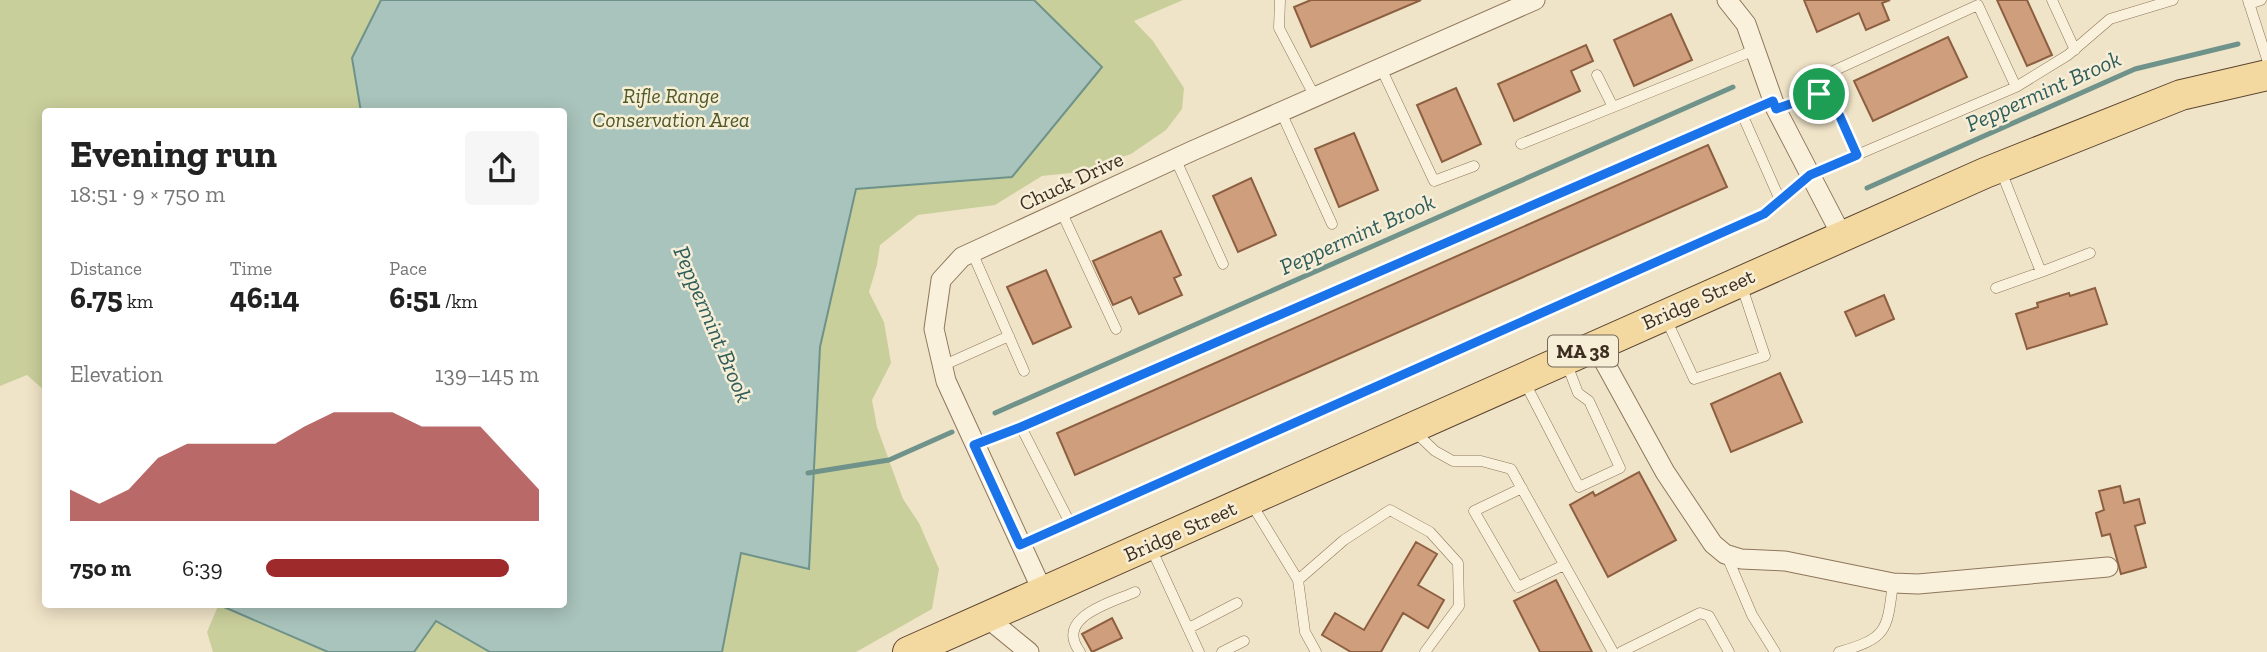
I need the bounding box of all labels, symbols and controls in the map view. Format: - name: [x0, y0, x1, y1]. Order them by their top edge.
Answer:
- water label: Peppermint Brook: [1961, 44, 2125, 138]
- pin: [1789, 64, 1849, 124]
- icon: arrive: [1800, 75, 1838, 113]
- park label: Rifle Range Conservation Area: [592, 83, 750, 132]
- text: Evening run: [70, 131, 277, 177]
- button: share: [465, 131, 539, 205]
- street label: Chuck Drive: [1015, 146, 1127, 216]
- text: 18:51 · 9 × 750 m: [70, 180, 225, 208]
- water label: Peppermint Brook: [1275, 187, 1439, 281]
- water label: Peppermint Brook: [667, 242, 759, 406]
- text: Distance: [70, 257, 142, 280]
- text: Time: [230, 257, 272, 280]
- text: Pace: [389, 257, 427, 280]
- street label: Bridge Street: [1638, 263, 1758, 335]
- text: 6.75: [70, 280, 123, 316]
- text: 46:14: [230, 280, 300, 316]
- text: 6:51: [389, 280, 441, 316]
- text: km: [123, 290, 153, 313]
- text: /km: [441, 290, 478, 313]
- road number: MA 38: [1548, 336, 1618, 366]
- text: Elevation: [70, 360, 163, 388]
- text: 139–145 m: [435, 360, 539, 388]
- street label: Bridge Street: [1120, 495, 1240, 567]
- text: 750 m: [70, 554, 131, 582]
- text: 6:39: [182, 554, 223, 582]

